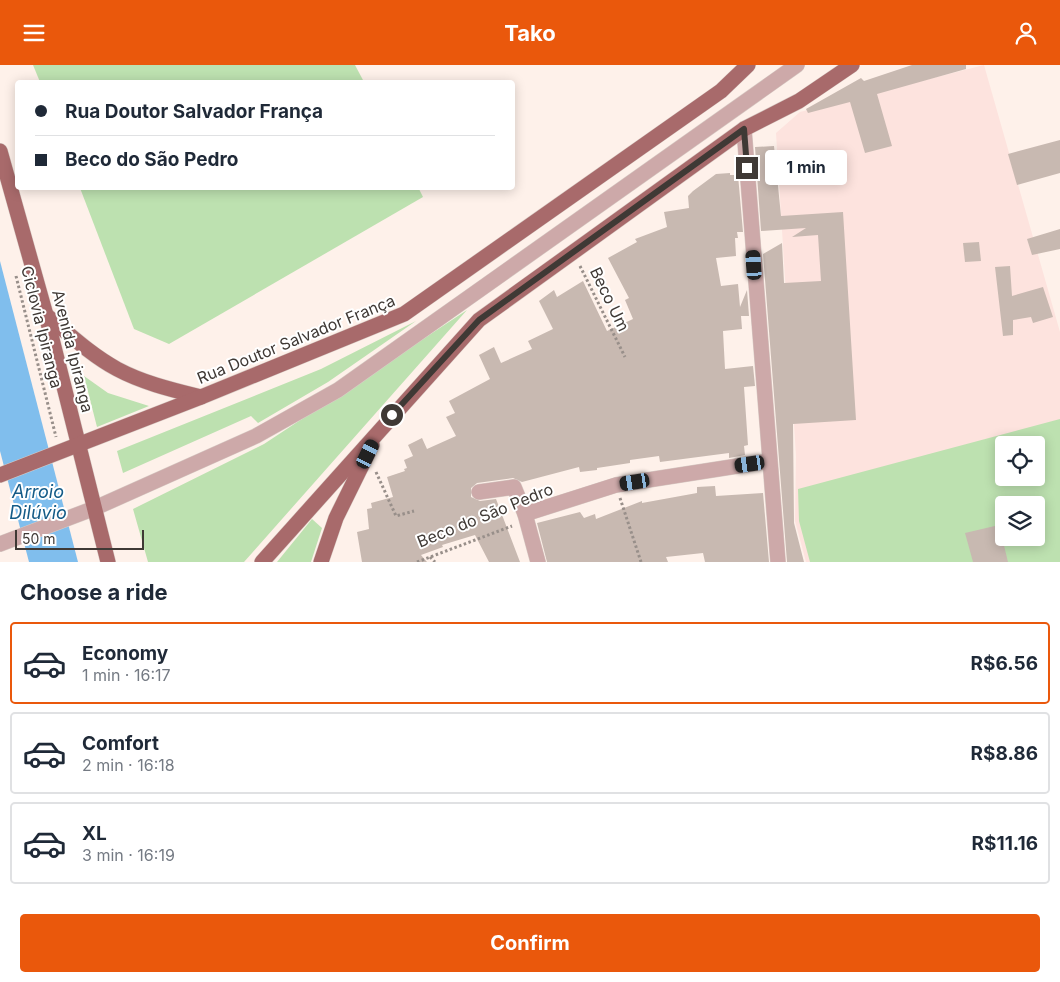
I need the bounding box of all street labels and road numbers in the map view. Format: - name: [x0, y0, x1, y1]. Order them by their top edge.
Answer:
- street label: Ciclovia Ipiranga: [17, 264, 67, 390]
- street label: Beco Um: [586, 264, 634, 334]
- street label: Avenida Ipiranga: [48, 288, 98, 414]
- street label: Rua Doutor Salvador França: [194, 290, 398, 388]
- street label: Beco do São Pedro: [414, 479, 556, 551]

